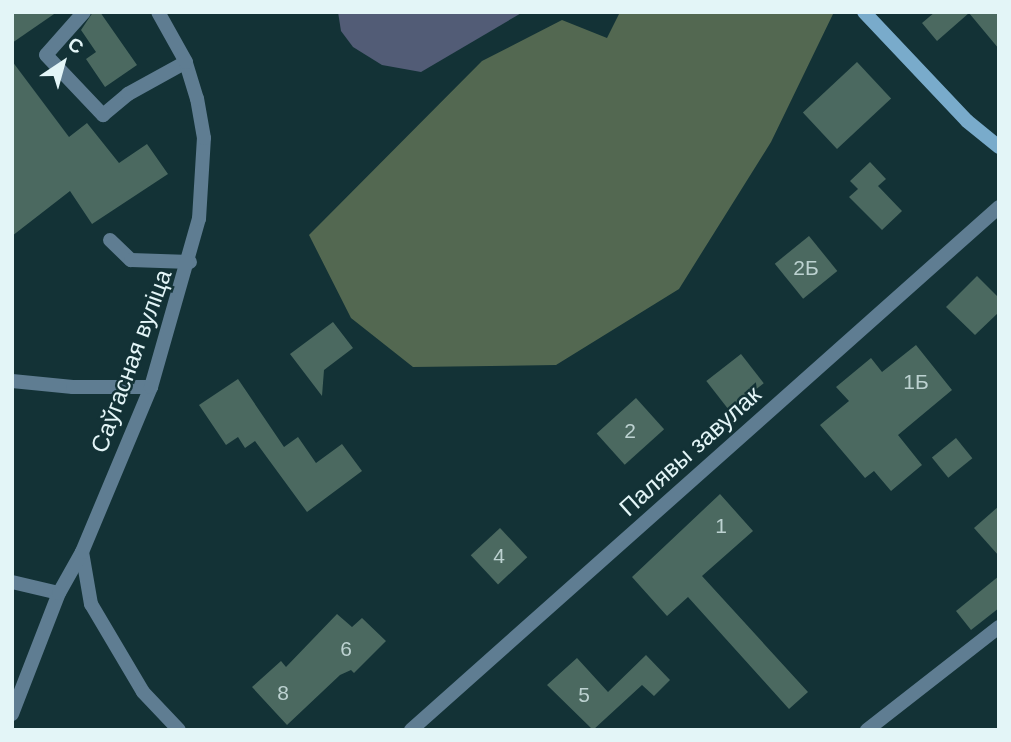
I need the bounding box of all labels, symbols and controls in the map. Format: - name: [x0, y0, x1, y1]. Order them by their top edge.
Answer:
- north arrow: [28, 28, 98, 98]
- text: С: [64, 33, 87, 58]
- house number: 2Б: [793, 255, 819, 281]
- street label: Саўгасная вуліца: [84, 265, 178, 457]
- house number: 1Б: [903, 369, 929, 395]
- street label: Палявы завулак: [613, 380, 767, 522]
- house number: 2: [624, 418, 636, 444]
- house number: 1: [715, 513, 727, 539]
- house number: 4: [493, 543, 505, 569]
- house number: 6: [340, 636, 352, 662]
- house number: 8: [277, 680, 289, 706]
- house number: 5: [578, 682, 590, 708]

